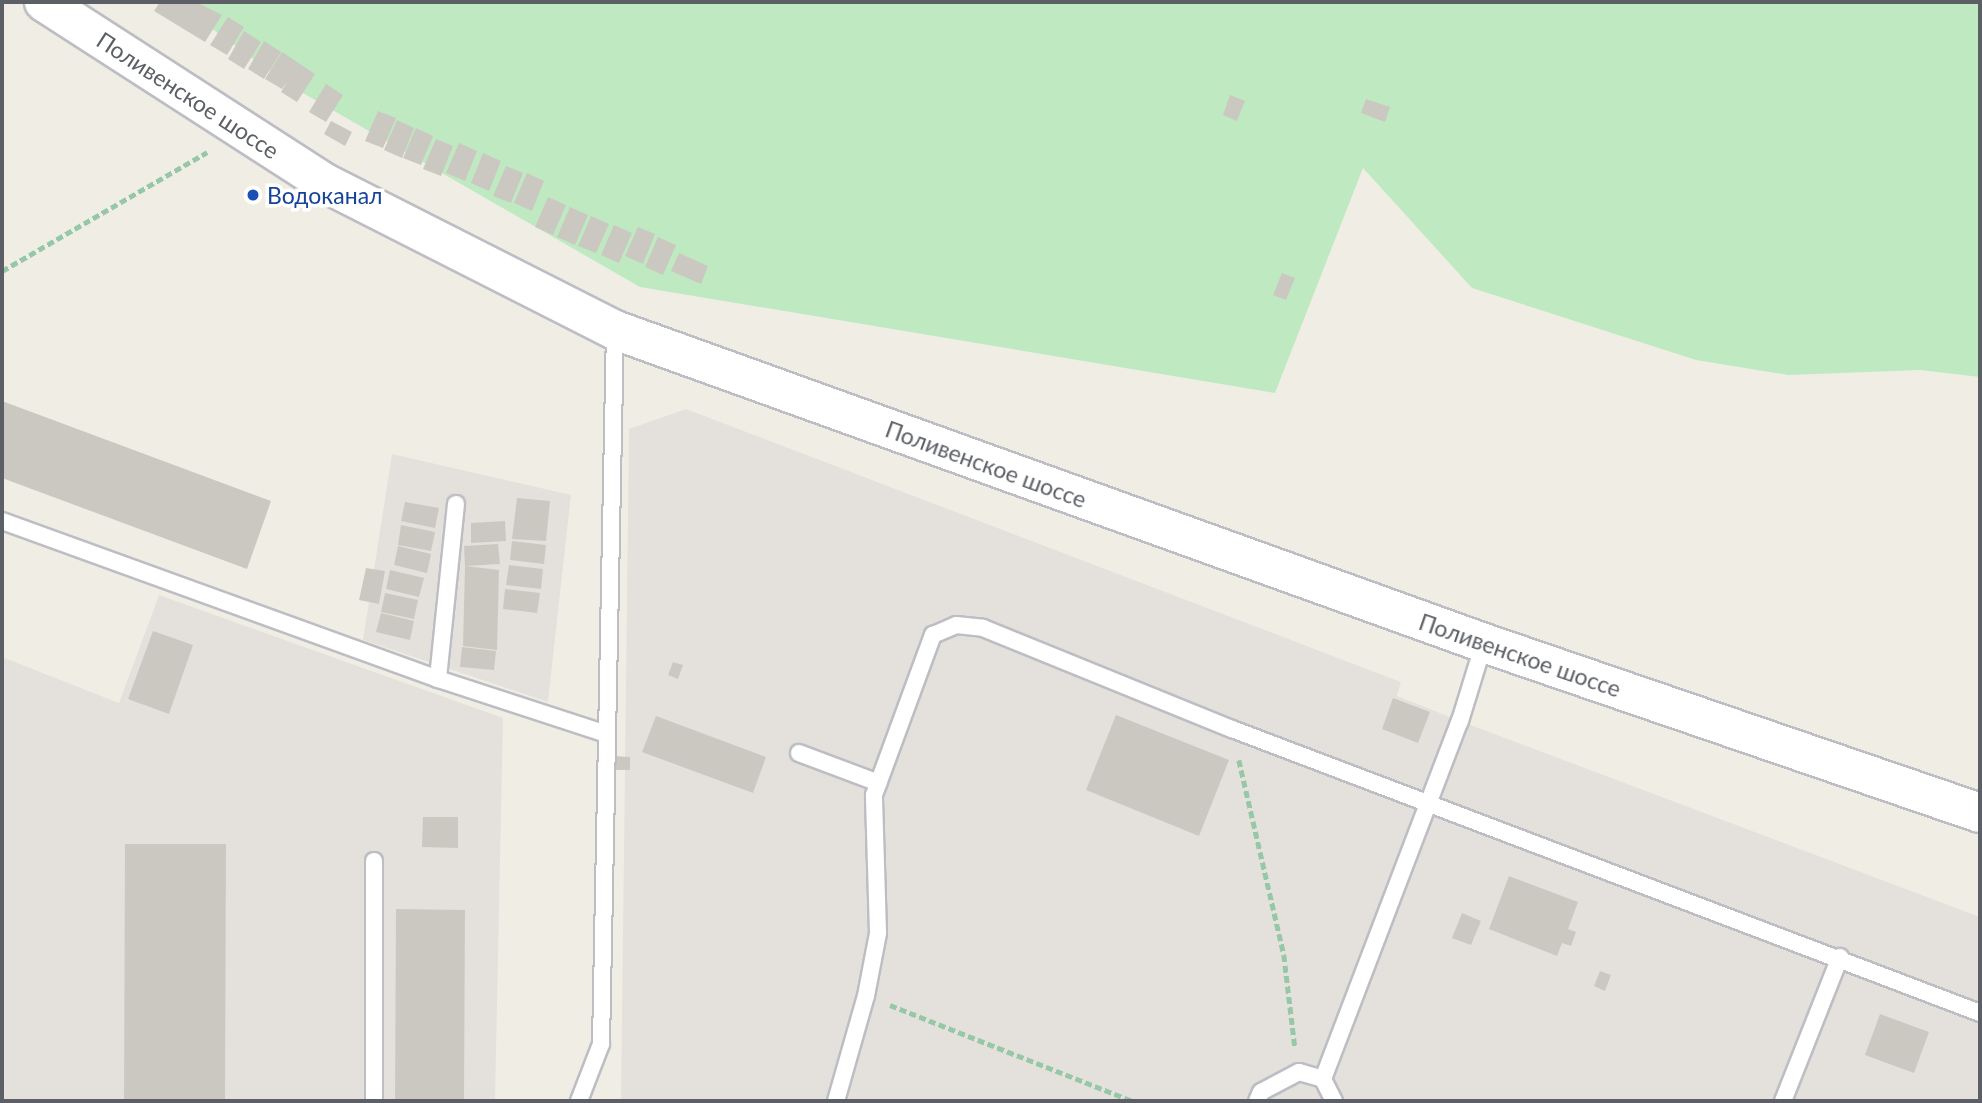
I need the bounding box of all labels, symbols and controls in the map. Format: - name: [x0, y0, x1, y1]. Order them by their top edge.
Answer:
- street label: Поливенское шоссе: [92, 26, 284, 164]
- place label: Водоканал: [267, 181, 383, 209]
- marker: Водоканал: [245, 187, 261, 203]
- street label: Поливенское шоссе: [882, 415, 1090, 513]
- street label: Поливенское шоссе: [1415, 608, 1625, 702]

